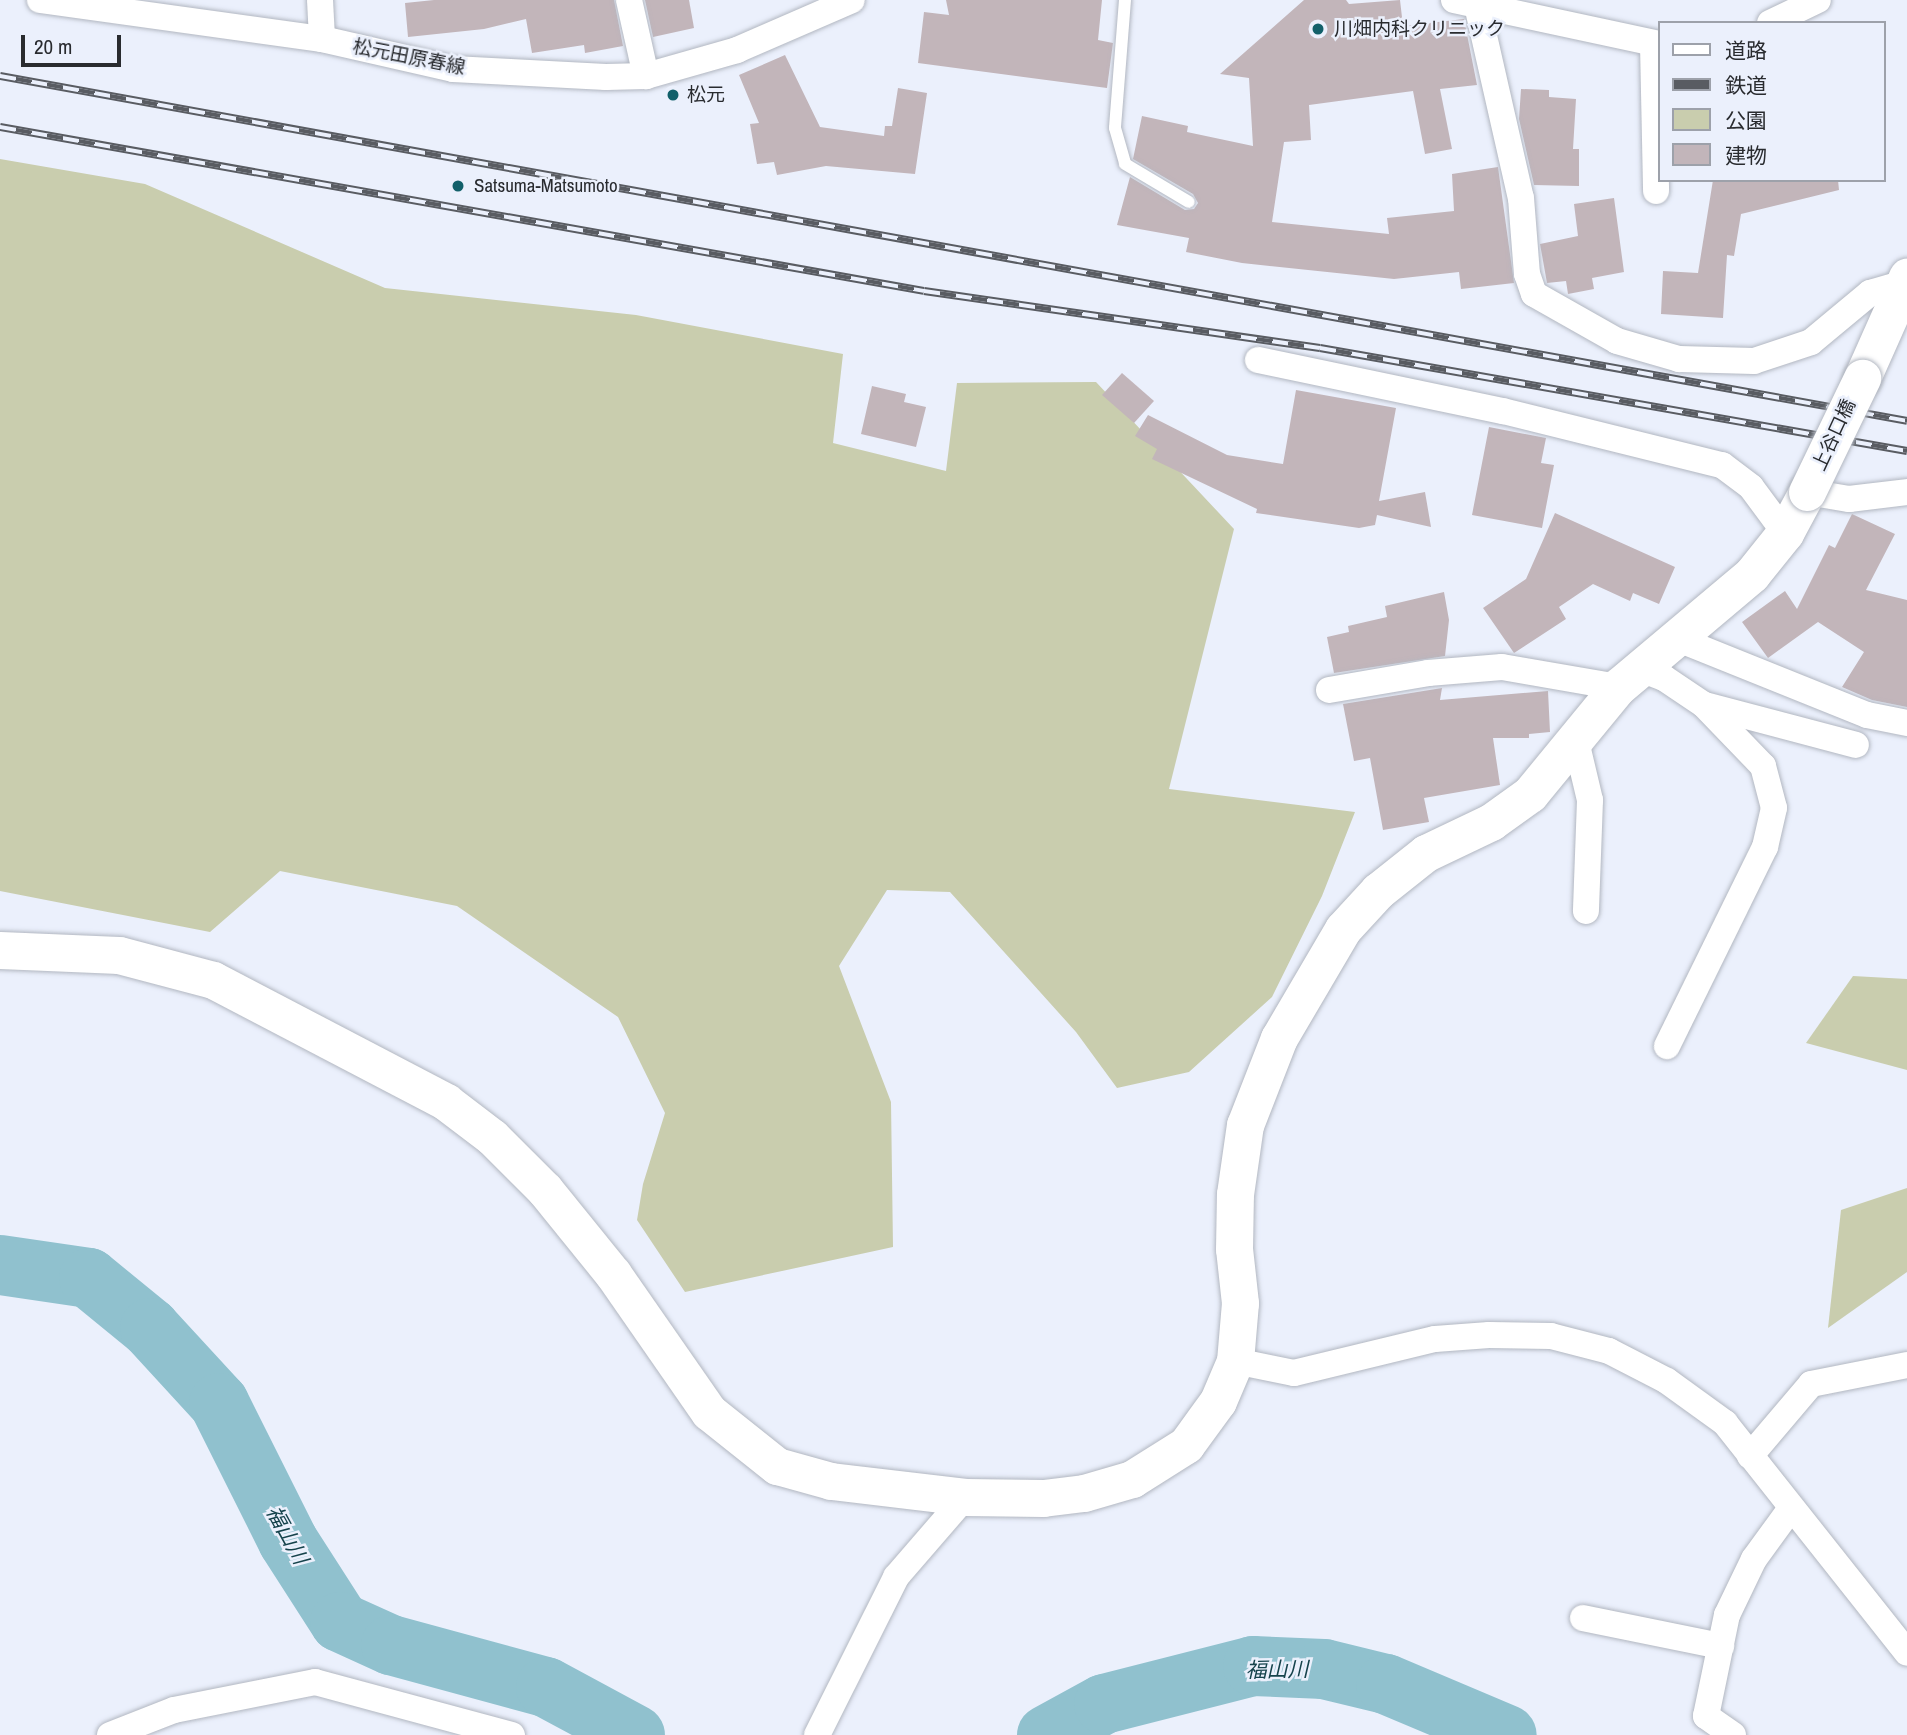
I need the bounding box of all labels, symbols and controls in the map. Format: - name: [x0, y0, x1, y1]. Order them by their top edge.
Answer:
- place label: 川畑内科クリニック: [1334, 18, 1505, 40]
- marker: 川畑内科クリニック: [1308, 19, 1328, 39]
- scale bar: [24, 21, 124, 65]
- legend: [1658, 21, 1886, 182]
- text: 20 m: [34, 32, 72, 61]
- street label: 松元田原春線: [351, 35, 467, 79]
- text: 道路: [1725, 36, 1767, 65]
- text: 鉄道: [1725, 71, 1767, 100]
- place label: 松元: [687, 84, 725, 106]
- marker: 松元: [665, 87, 681, 103]
- text: 公園: [1725, 106, 1767, 135]
- text: 建物: [1725, 141, 1767, 170]
- place label: Satsuma-Matsumoto: [474, 175, 618, 197]
- marker: Satsuma-Matsumoto: [448, 176, 468, 196]
- street label: 上谷口橋: [1808, 396, 1860, 474]
- water label: 福山川: [261, 1501, 313, 1569]
- water label: 福山川: [1245, 1657, 1309, 1683]

